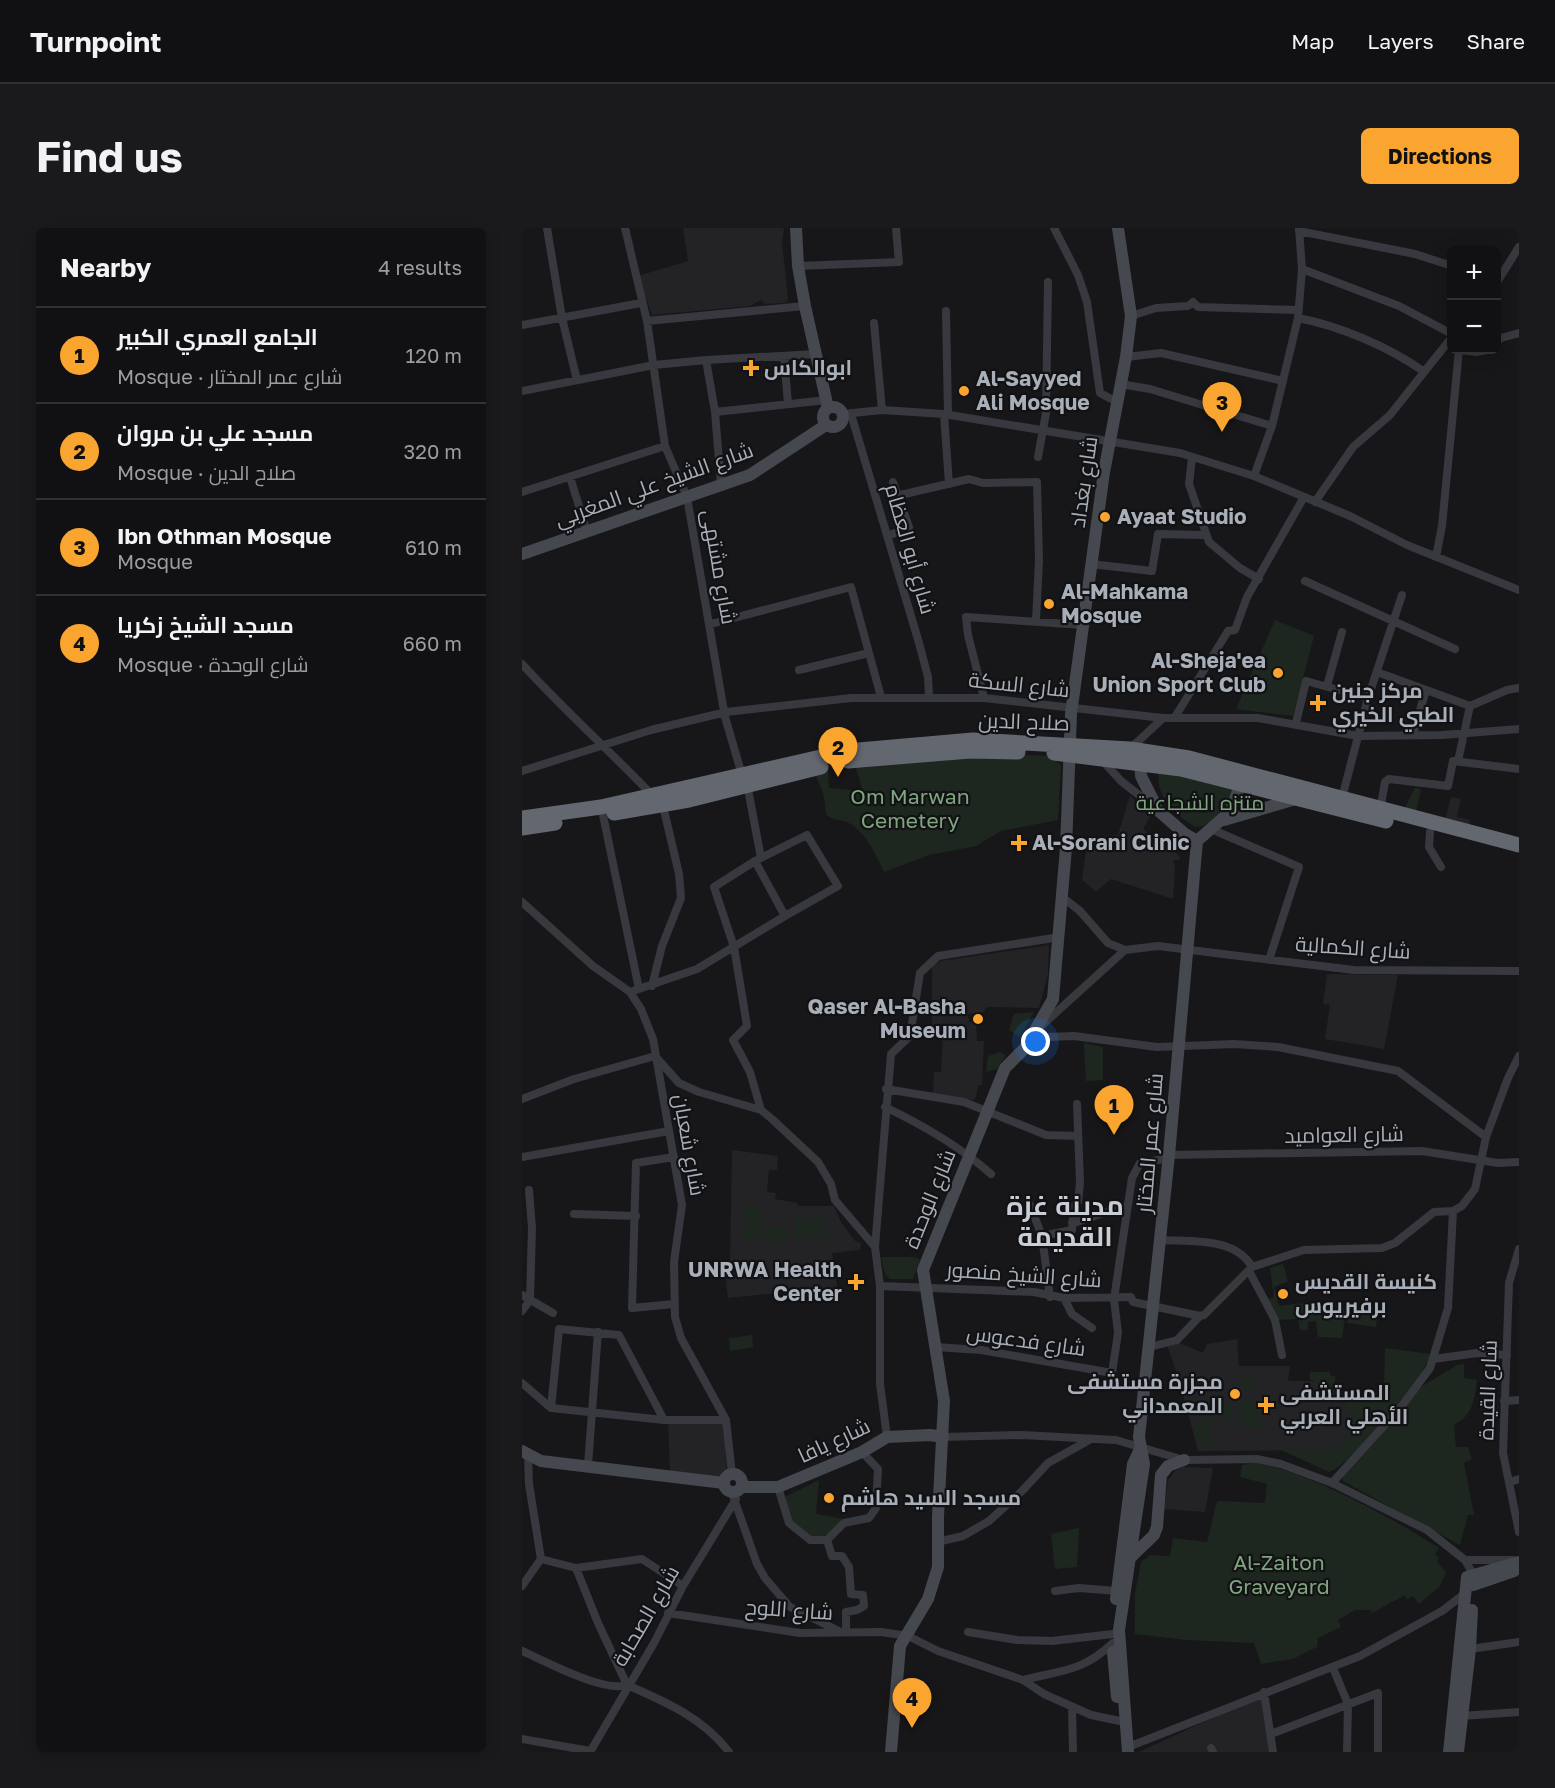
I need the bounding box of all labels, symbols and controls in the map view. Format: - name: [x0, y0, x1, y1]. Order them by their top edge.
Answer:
- text: Turnpoint: [30, 25, 161, 58]
- text: Map: [1291, 28, 1334, 54]
- text: Layers: [1367, 28, 1434, 54]
- text: Share: [1467, 28, 1525, 54]
- button: Directions: [1361, 128, 1519, 184]
- text: Find us: [36, 131, 183, 181]
- map controls: [1447, 246, 1501, 354]
- button: +: [1447, 246, 1501, 300]
- text: Nearby: [60, 252, 151, 283]
- text: 4 results: [378, 255, 462, 279]
- button: −: [1447, 300, 1501, 354]
- text: الجامع العمري الكبير: [117, 323, 318, 350]
- text: 1: [74, 343, 85, 367]
- text: 120 m: [406, 343, 462, 367]
- place label: ابوالكاس: [764, 354, 852, 381]
- marker: ابوالكاس: [742, 359, 760, 377]
- text: Mosque · شارع عمر المختار: [117, 364, 342, 388]
- place label: Al-Sayyed Ali Mosque: [976, 365, 1090, 415]
- pin: 3: [1202, 382, 1242, 432]
- marker: Al-Sayyed Ali Mosque: [957, 384, 971, 398]
- text: مسجد علي بن مروان: [117, 419, 313, 446]
- street label: شارع بغداد: [1064, 435, 1104, 529]
- street label: شارع الشيخ علي المغربي: [551, 436, 758, 536]
- text: 2: [73, 439, 86, 463]
- text: 320 m: [404, 439, 462, 463]
- text: Mosque · صلاح الدين: [117, 460, 296, 484]
- street label: شارع أبو العظام: [878, 481, 942, 617]
- place label: Ayaat Studio: [1117, 503, 1247, 529]
- street label: شارع مشتهى: [695, 507, 743, 627]
- marker: Ayaat Studio: [1098, 510, 1112, 524]
- text: Ibn Othman Mosque: [117, 522, 331, 549]
- text: 3: [73, 535, 86, 559]
- text: 610 m: [405, 535, 462, 559]
- text: Mosque: [117, 549, 193, 573]
- place label: Al-Mahkama Mosque: [1061, 578, 1188, 628]
- marker: Al-Mahkama Mosque: [1042, 597, 1056, 611]
- text: مسجد الشيخ زكريا: [117, 611, 294, 638]
- text: 4: [73, 631, 86, 655]
- text: 660 m: [403, 631, 462, 655]
- place label: Al-Sheja'ea Union Sport Club: [1092, 647, 1266, 697]
- text: Mosque · شارع الوحدة: [117, 652, 308, 676]
- street label: شارع السكة: [967, 666, 1071, 704]
- marker: Al-Sheja'ea Union Sport Club: [1271, 666, 1285, 680]
- place label: مركز جنين الطبي الخيري: [1332, 677, 1454, 732]
- marker: مركز جنين الطبي الخيري: [1309, 694, 1327, 712]
- street label: صلاح الدين: [978, 706, 1070, 738]
- pin: 2: [818, 728, 858, 777]
- park label: Om Marwan Cemetery: [850, 783, 970, 833]
- park label: متنزه الشجاعية: [1136, 789, 1264, 815]
- place label: Al-Sorani Clinic: [1032, 829, 1190, 855]
- marker: Al-Sorani Clinic: [1010, 834, 1028, 852]
- street label: شارع الكمالية: [1294, 930, 1412, 966]
- place label: Qaser Al-Basha Museum: [807, 993, 966, 1043]
- marker: Qaser Al-Basha Museum: [971, 1012, 985, 1026]
- your location: [1021, 1027, 1050, 1056]
- street label: شارع عمر المختار: [1130, 1072, 1170, 1215]
- pin: 1: [1094, 1086, 1134, 1135]
- street label: شارع شعبان: [666, 1092, 712, 1198]
- street label: شارع العواميد: [1284, 1120, 1404, 1150]
- street label: شارع الوحدة: [897, 1145, 963, 1253]
- district label: مدينة غزة القديمة: [1006, 1189, 1124, 1252]
- place label: UNRWA Health Center: [688, 1256, 842, 1306]
- street label: شارع الشيخ منصور: [945, 1256, 1102, 1294]
- place label: كنيسة القديس برفيريوس: [1295, 1268, 1437, 1319]
- marker: UNRWA Health Center: [847, 1273, 865, 1291]
- marker: كنيسة القديس برفيريوس: [1276, 1287, 1290, 1301]
- street label: شارع فدعوس: [965, 1319, 1087, 1363]
- street label: شارع القيدة: [1472, 1339, 1504, 1441]
- place label: مجزرة مستشفى المعمداني: [1067, 1368, 1223, 1423]
- place label: المستشفى الأهلي العربي: [1280, 1379, 1408, 1434]
- marker: مجزرة مستشفى المعمداني: [1228, 1387, 1242, 1401]
- marker: المستشفى الأهلي العربي: [1257, 1396, 1275, 1414]
- street label: شارع يافا: [793, 1412, 875, 1470]
- place label: مسجد السيد هاشم: [841, 1484, 1021, 1512]
- marker: مسجد السيد هاشم: [822, 1491, 836, 1505]
- park label: Al-Zaiton Graveyard: [1228, 1549, 1330, 1599]
- street label: شارع الصحابة: [606, 1561, 686, 1671]
- street label: شارع اللوح: [744, 1593, 834, 1627]
- pin: 4: [892, 1678, 932, 1728]

